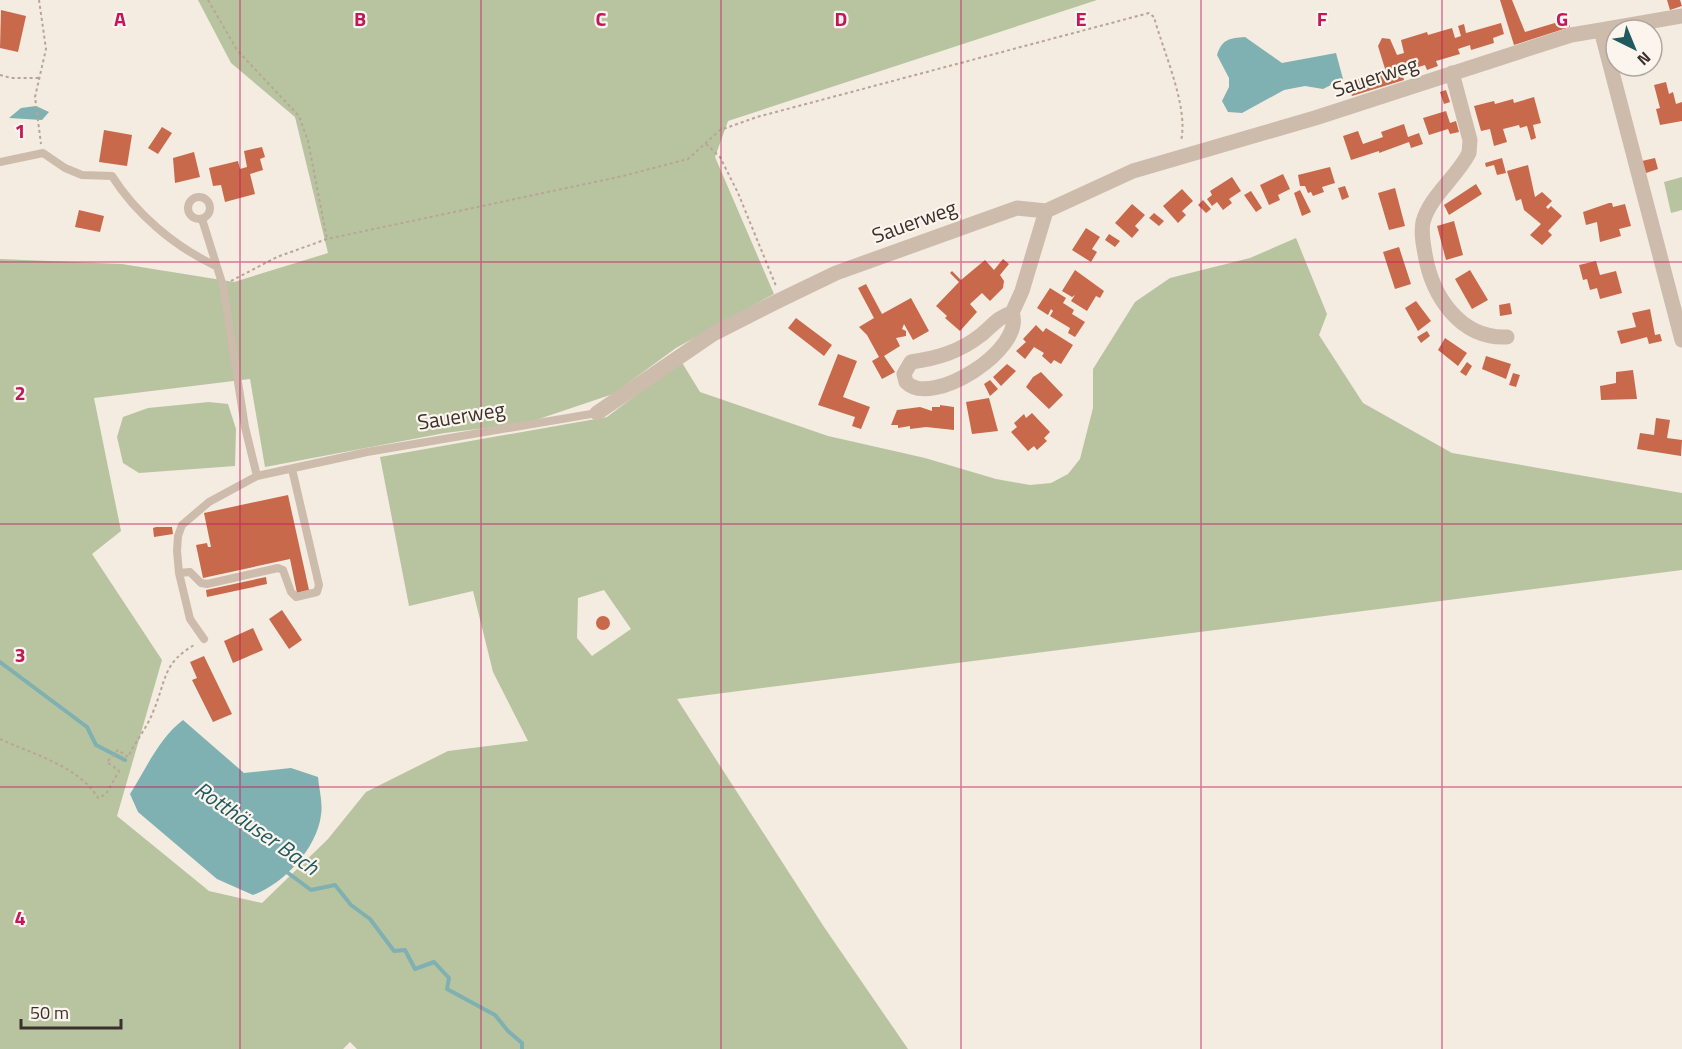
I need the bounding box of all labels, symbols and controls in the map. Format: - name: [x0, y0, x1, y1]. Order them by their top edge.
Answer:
- text: A: [114, 3, 126, 34]
- text: B: [354, 3, 366, 34]
- text: C: [596, 3, 607, 34]
- text: D: [835, 3, 847, 34]
- text: E: [1075, 3, 1087, 34]
- text: F: [1317, 3, 1328, 34]
- text: G: [1556, 3, 1568, 34]
- north arrow: [1604, 18, 1664, 78]
- text: N: [1632, 46, 1656, 72]
- street label: Sauerweg: [1328, 47, 1422, 105]
- text: 1: [14, 115, 26, 146]
- street label: Sauerweg: [867, 191, 961, 251]
- text: 2: [14, 377, 26, 408]
- street label: Sauerweg: [415, 392, 507, 438]
- text: 3: [14, 639, 26, 670]
- water label: Rotthäuser Bach: [188, 772, 327, 884]
- text: 4: [14, 902, 26, 933]
- scale bar: [21, 992, 122, 1030]
- text: 50 m: [30, 999, 69, 1026]

